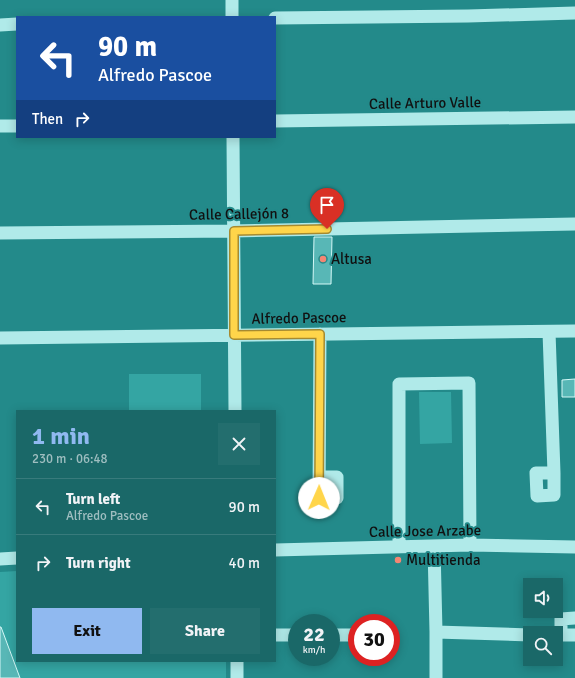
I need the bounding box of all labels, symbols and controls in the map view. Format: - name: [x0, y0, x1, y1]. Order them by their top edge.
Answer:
- text: 90 m: [98, 30, 157, 64]
- icon: left: [32, 32, 84, 84]
- text: Alfredo Pascoe: [98, 64, 212, 86]
- street label: Calle Arturo Valle: [369, 93, 481, 113]
- icon: right: [71, 108, 93, 130]
- text: Then: [32, 110, 63, 128]
- pin: [310, 188, 344, 229]
- icon: arrive: [316, 194, 338, 216]
- street label: Calle Callejón 8: [189, 204, 289, 224]
- place label: Altusa: [331, 250, 372, 268]
- marker: Altusa: [318, 254, 328, 264]
- street label: Alfredo Pascoe: [251, 308, 347, 328]
- text: 1 min: [32, 421, 90, 451]
- button: close: [218, 423, 260, 465]
- text: 230 m · 06:48: [32, 451, 108, 467]
- position arrow: [298, 477, 340, 519]
- text: Turn left: [66, 490, 120, 508]
- icon: left: [32, 496, 54, 518]
- text: 90 m: [229, 498, 260, 516]
- text: Alfredo Pascoe: [66, 508, 148, 524]
- street label: Calle Jose Arzabe: [369, 521, 481, 541]
- place label: Multitienda: [406, 551, 481, 569]
- icon: right: [32, 552, 54, 574]
- text: Turn right: [66, 554, 131, 572]
- text: 40 m: [229, 554, 260, 572]
- marker: Multitienda: [393, 555, 403, 565]
- map controls: [523, 578, 563, 666]
- button: sound: [523, 578, 563, 618]
- button: Exit: [32, 608, 142, 654]
- button: Share: [150, 608, 260, 654]
- speed limit sign: 30: [348, 614, 400, 666]
- text: 22: [303, 622, 325, 647]
- button: search: [523, 626, 563, 666]
- text: km/h: [303, 644, 325, 656]

